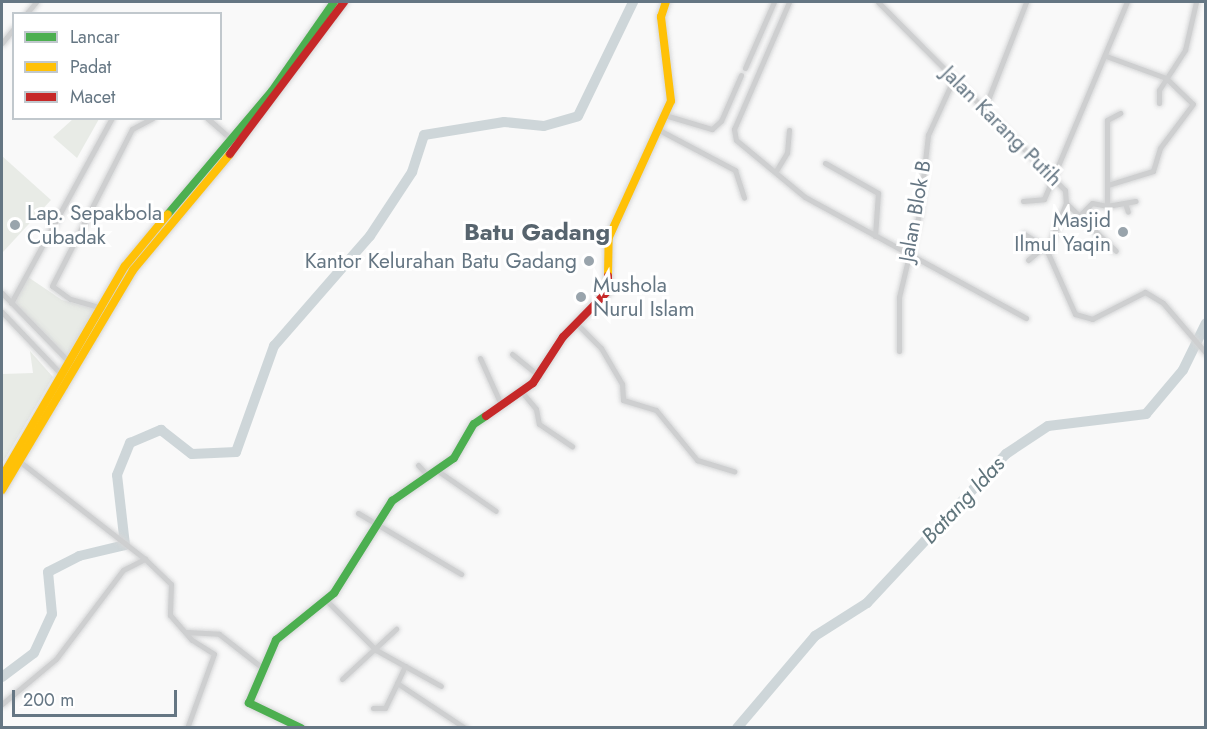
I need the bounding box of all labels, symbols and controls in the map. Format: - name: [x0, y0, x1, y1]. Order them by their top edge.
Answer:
- legend: [12, 12, 222, 120]
- text: Lancar: [70, 24, 120, 50]
- text: Padat: [70, 54, 111, 80]
- street label: Jalan Karang Putih: [937, 61, 1067, 191]
- text: Macet: [70, 84, 115, 110]
- street label: Jalan Blok B: [894, 158, 936, 264]
- place label: Lap. Sepakbola Cubadak: [27, 200, 162, 250]
- place label: Masjid Ilmul Yaqin: [1014, 207, 1111, 257]
- marker: Lap. Sepakbola Cubadak: [8, 218, 22, 232]
- district label: Batu Gadang: [464, 218, 610, 246]
- marker: Masjid Ilmul Yaqin: [1116, 225, 1130, 239]
- place label: Kantor Kelurahan Batu Gadang: [305, 248, 577, 274]
- marker: Kantor Kelurahan Batu Gadang: [582, 254, 596, 268]
- place label: Mushola Nurul Islam: [593, 272, 695, 322]
- marker: Mushola Nurul Islam: [574, 290, 588, 304]
- water label: Batang Idas: [916, 451, 1010, 549]
- scale bar: [15, 678, 180, 716]
- text: 200 m: [23, 687, 74, 713]

